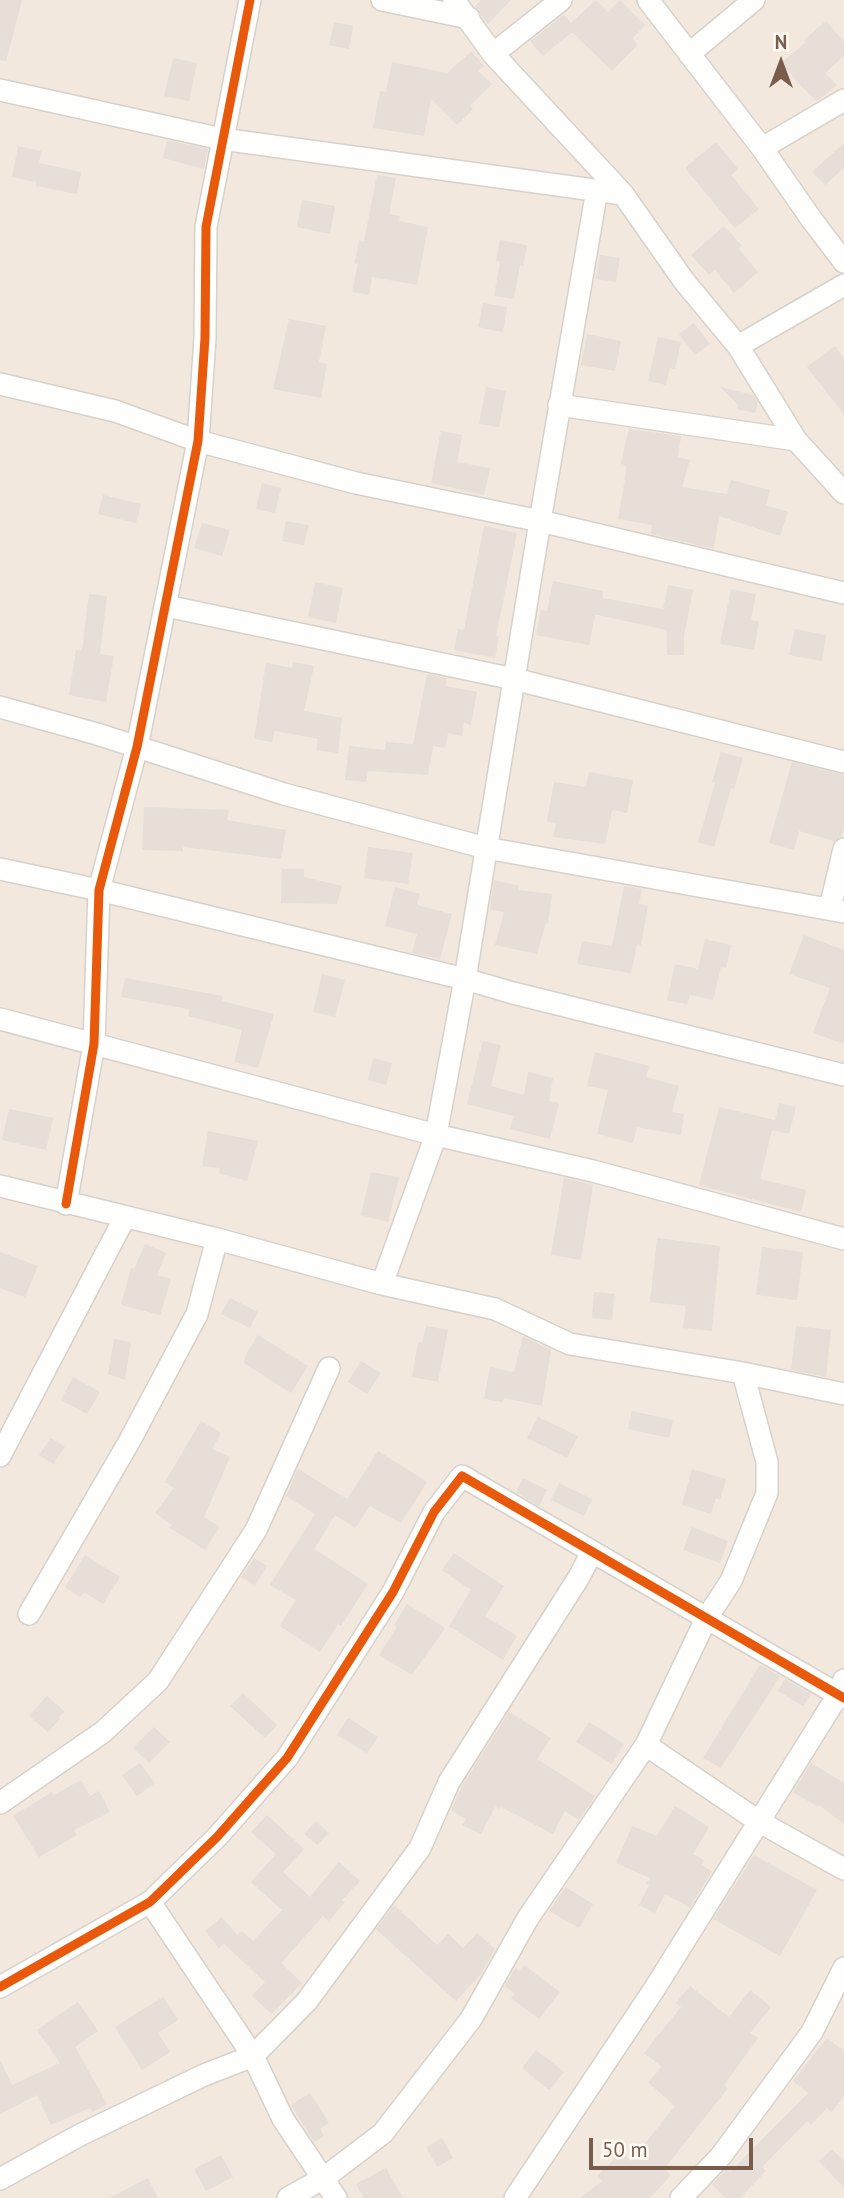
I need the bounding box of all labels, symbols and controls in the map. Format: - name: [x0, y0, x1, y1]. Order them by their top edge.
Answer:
- north arrow: [746, 28, 816, 98]
- text: N: [775, 30, 787, 54]
- scale bar: [592, 2124, 756, 2168]
- text: 50 m: [602, 2136, 648, 2163]

